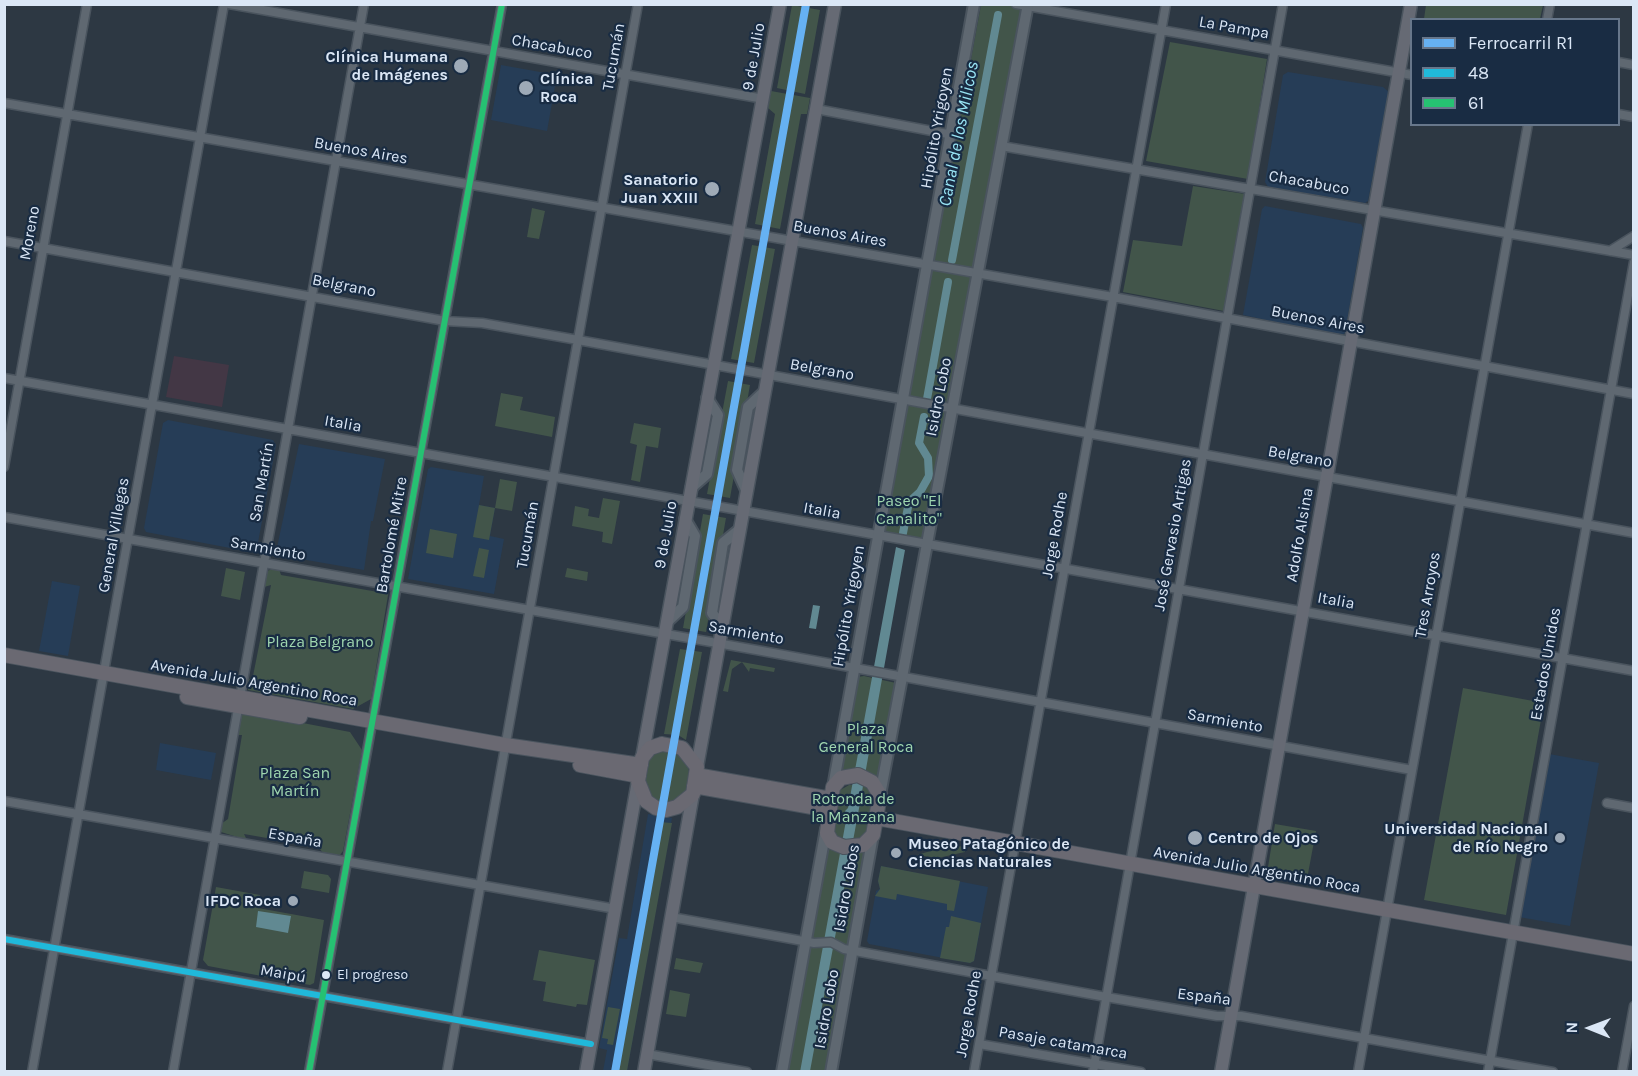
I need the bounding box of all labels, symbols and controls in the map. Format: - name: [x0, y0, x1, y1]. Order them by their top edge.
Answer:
- street label: La Pampa: [1197, 12, 1271, 44]
- legend: [1410, 18, 1620, 126]
- street label: 9 de Julio: [739, 21, 769, 93]
- street label: Tucumán: [599, 22, 629, 92]
- street label: Chacabuco: [510, 30, 594, 64]
- text: Ferrocarril R1: [1468, 32, 1573, 54]
- place label: Clínica Humana de Imágenes: [325, 47, 448, 85]
- marker: Clínica Humana de Imágenes: [452, 57, 470, 75]
- water label: Canal de los Milicos: [934, 60, 984, 208]
- text: 48: [1468, 62, 1489, 84]
- street label: Hipólito Yrigoyen: [917, 66, 957, 190]
- place label: Clínica Roca: [540, 69, 593, 107]
- marker: Clínica Roca: [517, 79, 535, 97]
- text: 61: [1468, 92, 1484, 114]
- street label: Buenos Aires: [313, 133, 409, 169]
- street label: Chacabuco: [1267, 166, 1351, 200]
- place label: Sanatorio Juan XXIII: [621, 170, 698, 208]
- marker: Sanatorio Juan XXIII: [703, 180, 721, 198]
- street label: Moreno: [16, 204, 44, 262]
- street label: Buenos Aires: [792, 216, 888, 252]
- street label: Belgrano: [310, 270, 378, 302]
- street label: Buenos Aires: [1270, 302, 1366, 338]
- street label: Belgrano: [788, 355, 856, 385]
- street label: Isidro Lobo: [922, 356, 956, 438]
- street label: Italia: [323, 411, 363, 437]
- street label: San Martín: [246, 441, 278, 523]
- street label: Belgrano: [1266, 442, 1334, 472]
- street label: José Gervasio Artigas: [1150, 457, 1196, 613]
- street label: Bartolomé Mitre: [372, 475, 412, 595]
- street label: General Villegas: [94, 476, 134, 594]
- street label: Adolfo Alsina: [1282, 486, 1318, 584]
- street label: Jorge Rodhe: [1038, 490, 1072, 580]
- park label: Paseo "El Canalito": [876, 491, 942, 529]
- street label: Italia: [802, 498, 842, 524]
- street label: 9 de Julio: [651, 499, 681, 571]
- street label: Tucumán: [513, 500, 543, 570]
- street label: Sarmiento: [229, 533, 307, 565]
- street label: Hipólito Yrigoyen: [829, 544, 869, 668]
- street label: Tres Arroyos: [1411, 550, 1445, 640]
- street label: Italia: [1316, 588, 1356, 614]
- street label: Estados Unidos: [1527, 606, 1565, 722]
- street label: Sarmiento: [707, 617, 785, 649]
- park label: Plaza Belgrano: [266, 632, 374, 652]
- street label: Avenida Julio Argentino Roca: [149, 655, 359, 711]
- street label: Sarmiento: [1186, 705, 1264, 737]
- park label: Plaza General Roca: [819, 719, 913, 757]
- park label: Plaza San Martín: [260, 763, 330, 801]
- park label: Rotonda de la Manzana: [811, 789, 895, 827]
- place label: Universidad Nacional de Río Negro: [1384, 819, 1548, 857]
- street label: España: [267, 824, 323, 852]
- place label: Centro de Ojos: [1208, 828, 1318, 848]
- marker: Centro de Ojos: [1186, 829, 1204, 847]
- marker: Universidad Nacional de Río Negro: [1553, 831, 1567, 845]
- place label: Museo Patagónico de Ciencias Naturales: [908, 834, 1070, 872]
- street label: Avenida Julio Argentino Roca: [1152, 842, 1362, 898]
- street label: Isidro Lobos: [830, 843, 864, 933]
- marker: Museo Patagónico de Ciencias Naturales: [889, 846, 903, 860]
- place label: IFDC Roca: [205, 891, 281, 911]
- marker: IFDC Roca: [286, 894, 300, 908]
- street label: Maipú: [259, 961, 307, 987]
- place label: El progreso: [337, 967, 408, 983]
- street label: Isidro Lobo: [811, 968, 843, 1050]
- marker: El progreso: [320, 969, 332, 981]
- street label: Jorge Rodhe: [952, 969, 986, 1059]
- street label: España: [1176, 984, 1232, 1010]
- north arrow: [1560, 998, 1620, 1058]
- street label: Pasaje catamarca: [997, 1022, 1129, 1064]
- text: N: [1562, 1022, 1581, 1034]

